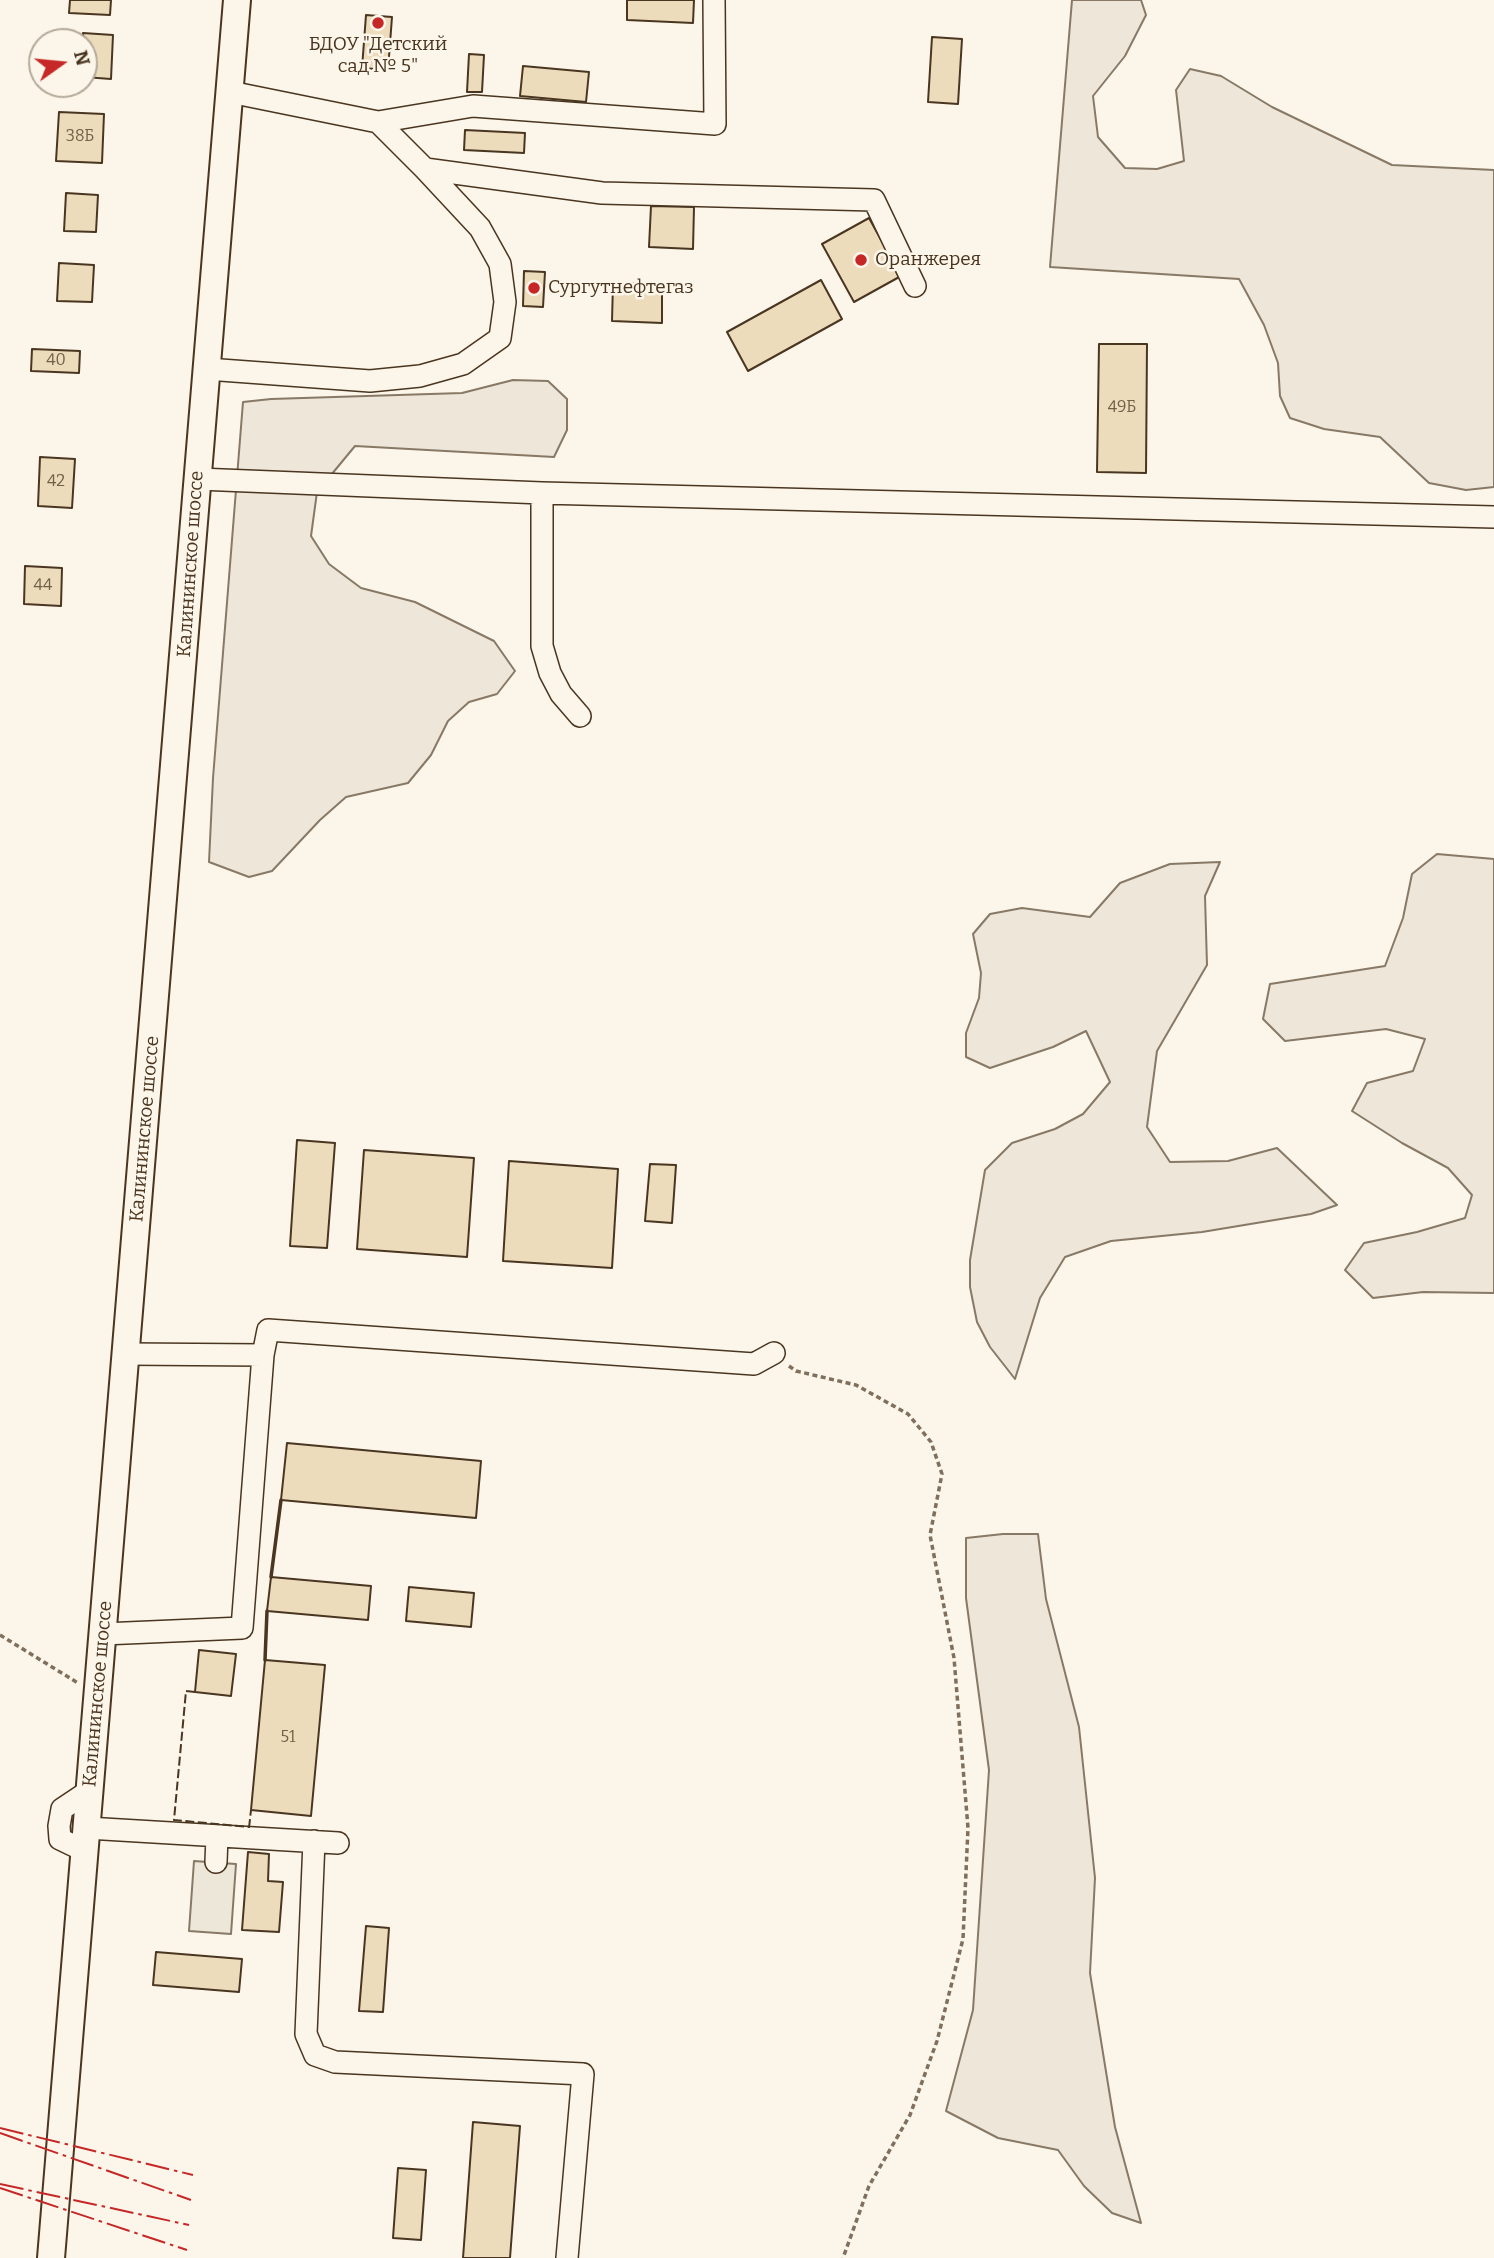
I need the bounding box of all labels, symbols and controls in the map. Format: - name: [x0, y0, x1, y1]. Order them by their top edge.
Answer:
- marker: БДОУ "Детский сад № 5": [370, 15, 386, 31]
- north arrow: [28, 28, 98, 98]
- place label: БДОУ "Детский сад № 5": [309, 34, 447, 78]
- text: N: [69, 48, 95, 68]
- house number: 38Б: [66, 127, 94, 147]
- place label: Оранжерея: [875, 249, 981, 271]
- marker: Оранжерея: [853, 252, 869, 268]
- place label: Сургутнефтегаз: [548, 277, 694, 299]
- marker: Сургутнефтегаз: [526, 280, 542, 296]
- house number: 40: [46, 351, 66, 371]
- house number: 49Б: [1108, 398, 1136, 418]
- street label: Калининское шоссе: [173, 470, 209, 658]
- house number: 42: [47, 472, 65, 492]
- house number: 44: [34, 576, 52, 596]
- street label: Калининское шоссе: [125, 1035, 165, 1223]
- street label: Калининское шоссе: [78, 1600, 118, 1788]
- house number: 51: [281, 1728, 295, 1748]

